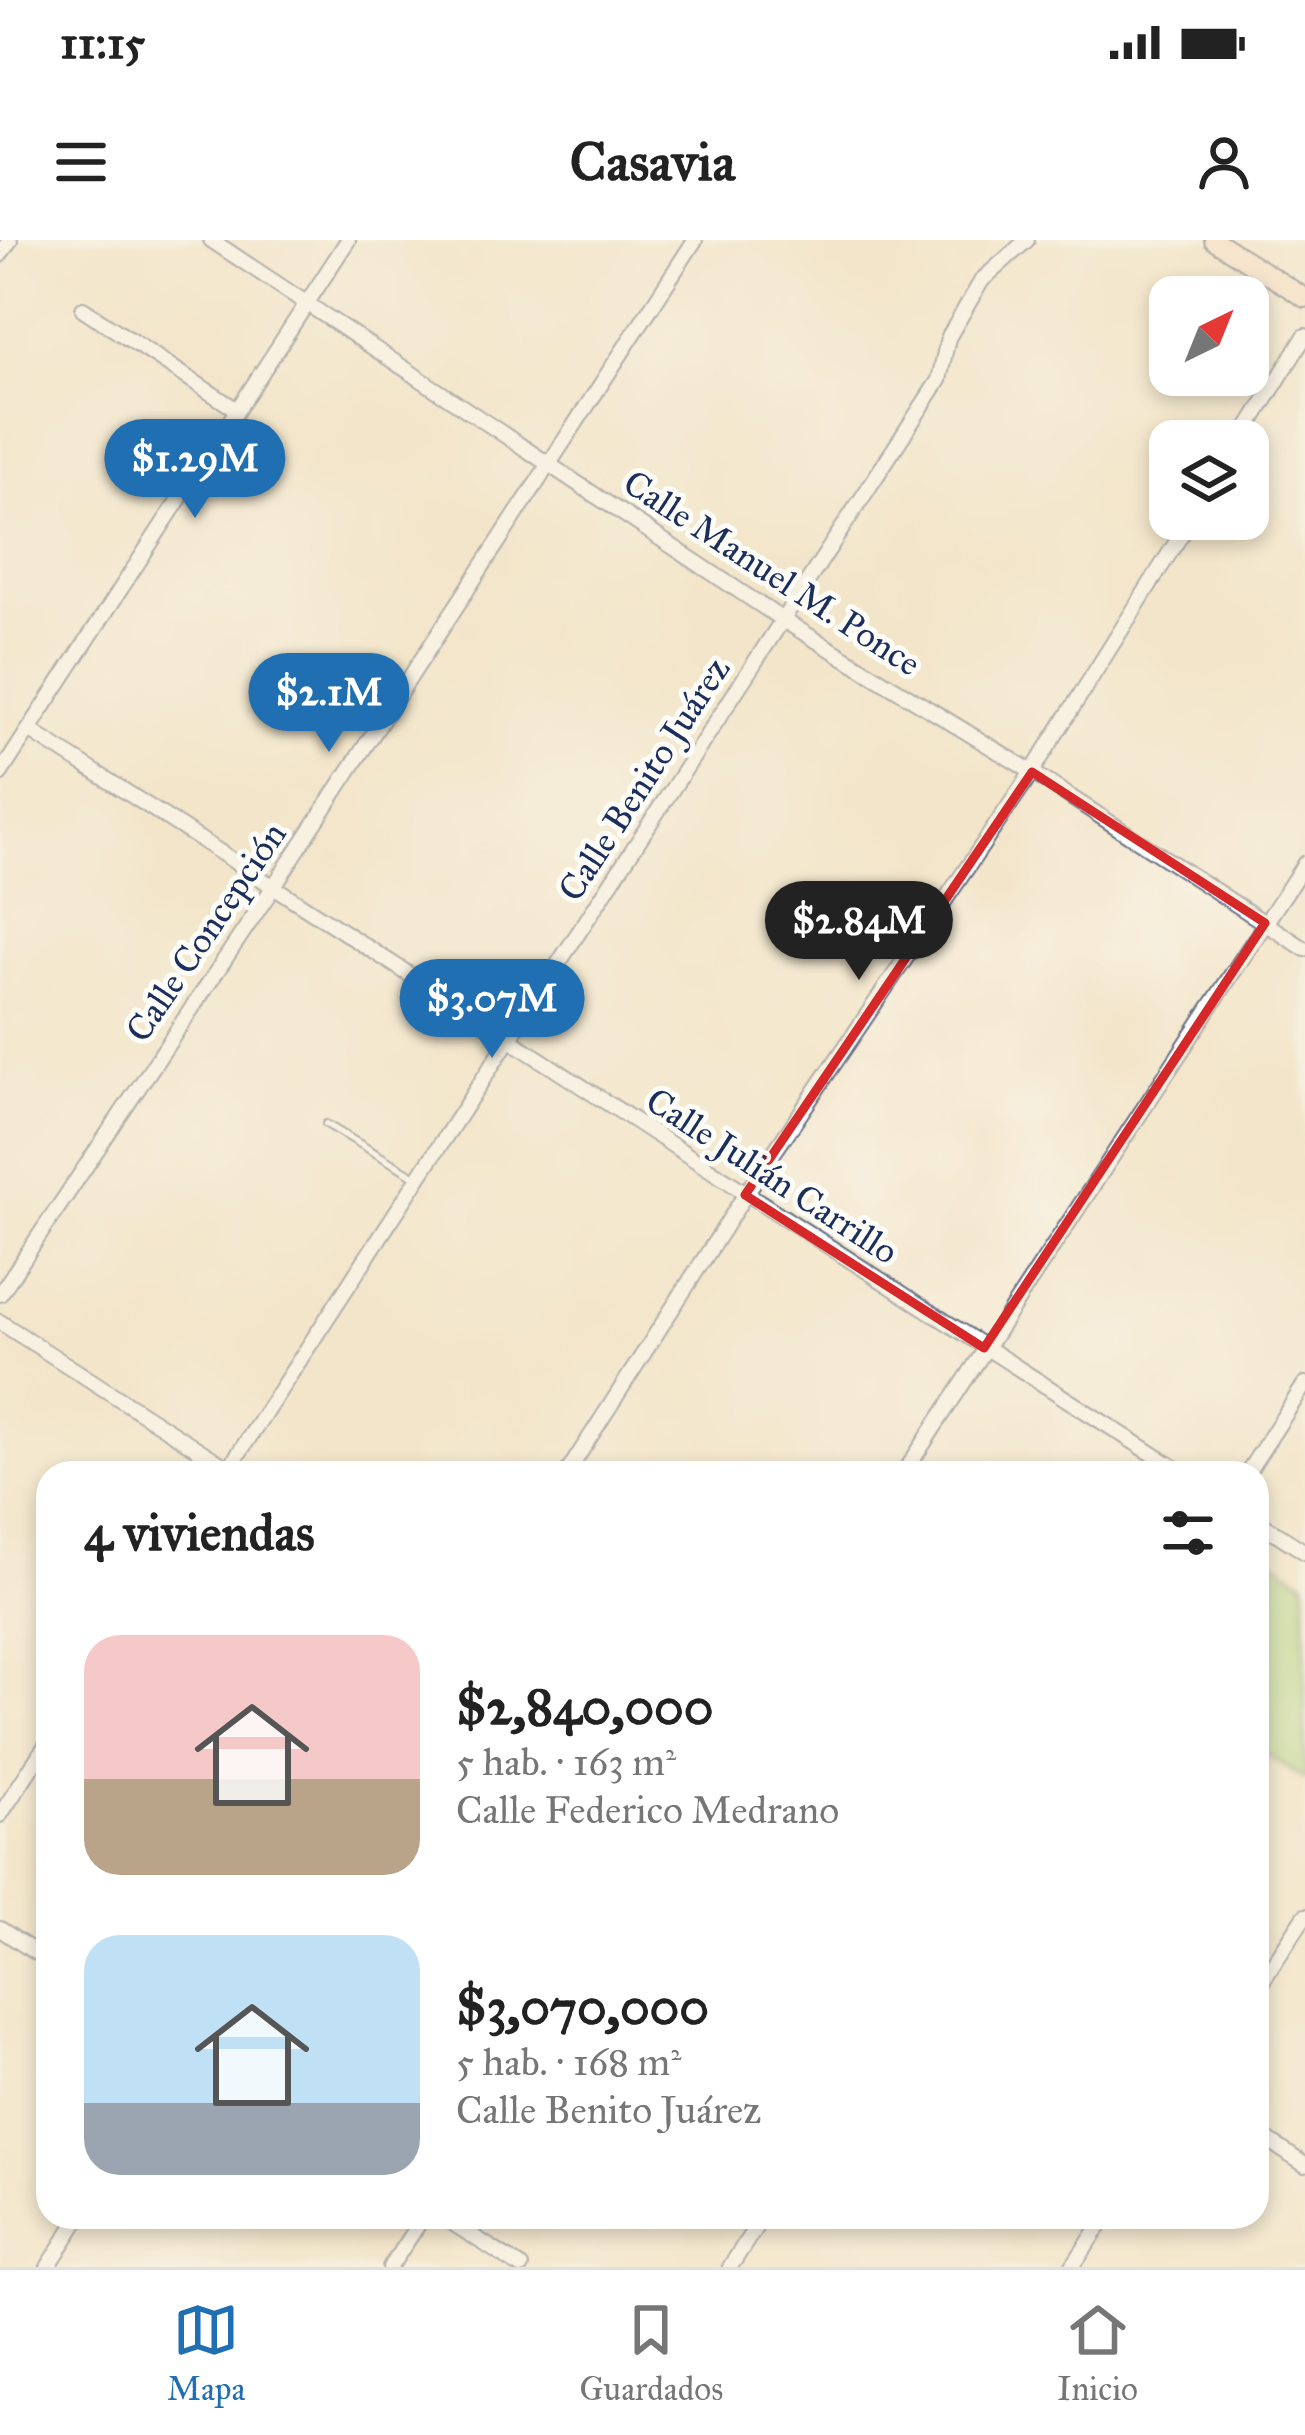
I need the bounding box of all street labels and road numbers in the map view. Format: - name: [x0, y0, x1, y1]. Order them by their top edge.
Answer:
- street label: Calle Manuel M. Ponce: [615, 461, 929, 685]
- street label: Calle Benito Juárez: [549, 649, 739, 909]
- street label: Calle Concepción: [116, 814, 296, 1050]
- street label: Calle Julián Carrillo: [638, 1078, 906, 1274]

